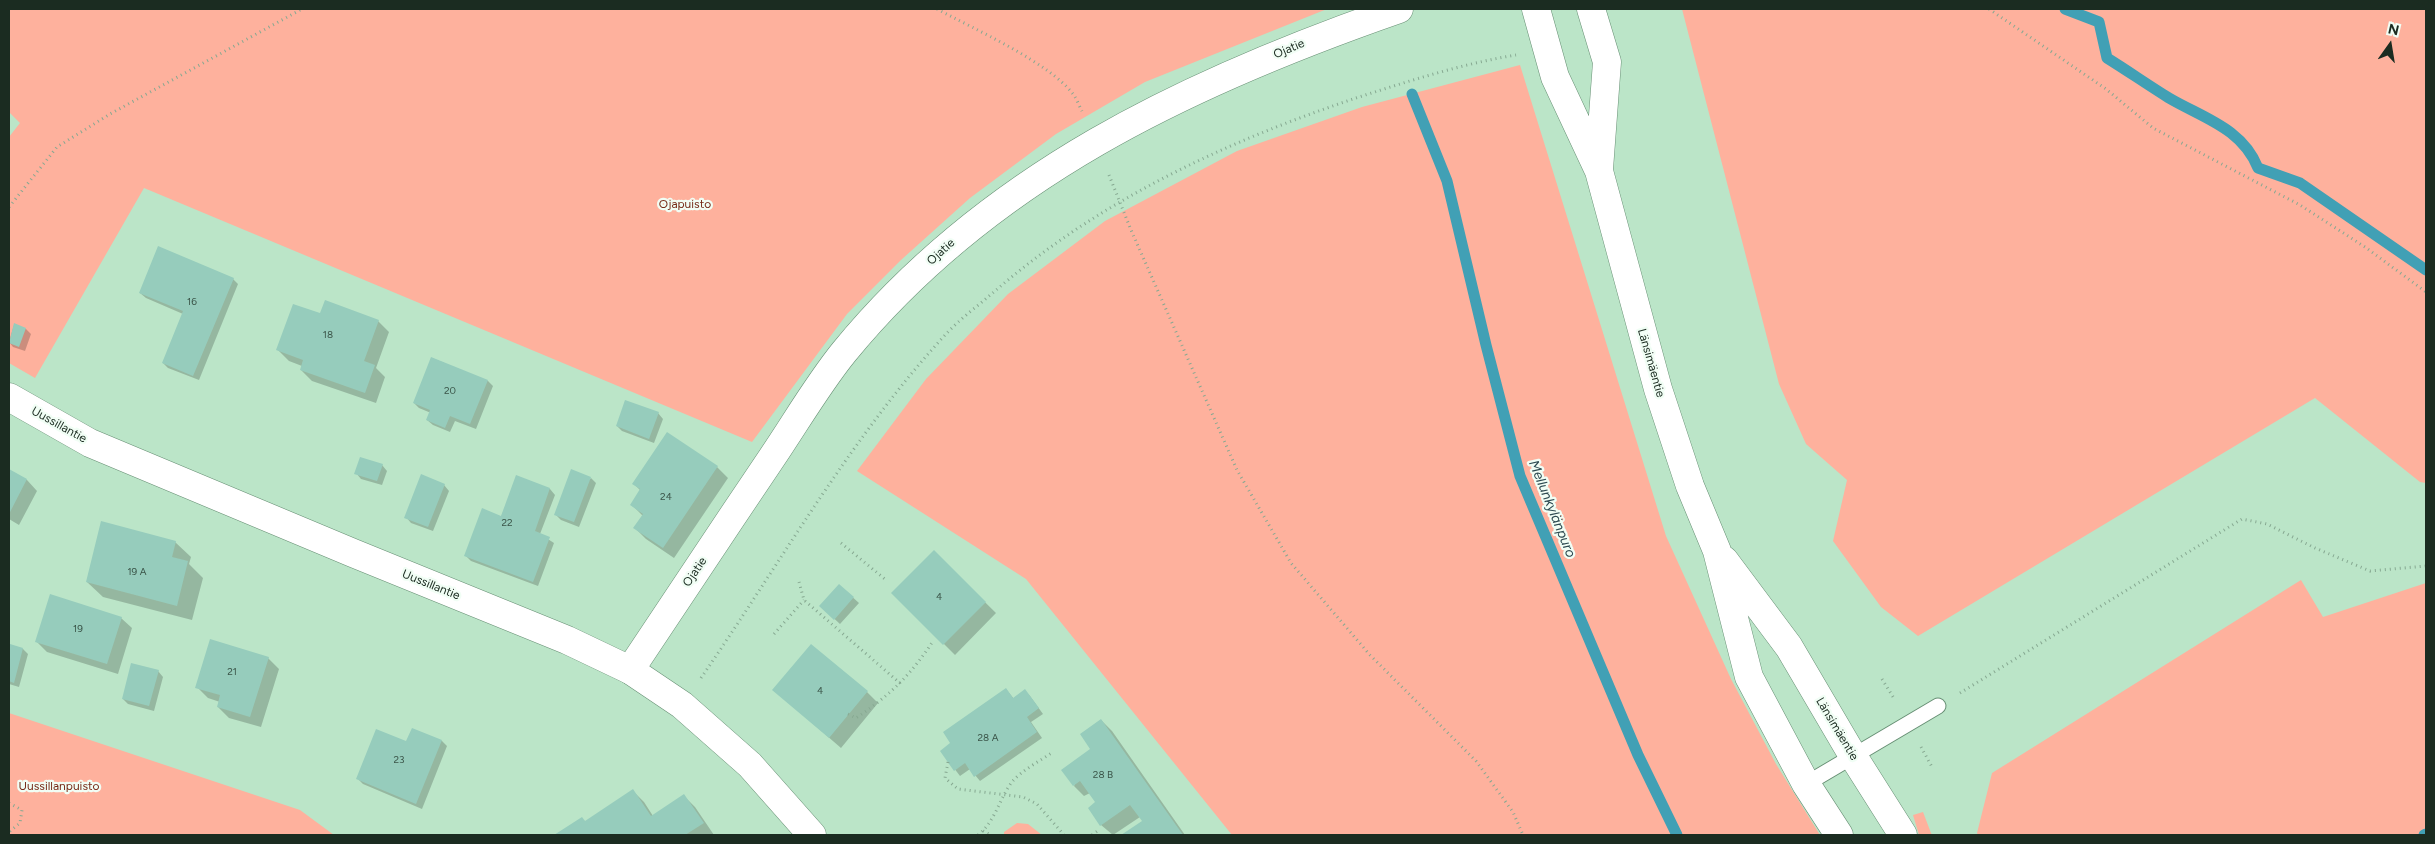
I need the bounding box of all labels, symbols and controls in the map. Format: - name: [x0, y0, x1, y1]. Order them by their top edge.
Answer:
- north arrow: [2365, 20, 2415, 70]
- text: N: [2386, 20, 2401, 39]
- street label: Ojatie: [1271, 36, 1307, 62]
- park label: Ojapuisto: [659, 197, 711, 211]
- street label: Ojatie: [924, 236, 958, 268]
- house number: 16: [187, 296, 197, 308]
- street label: Länsimäentie: [1634, 327, 1668, 399]
- house number: 18: [323, 329, 333, 341]
- house number: 20: [444, 385, 456, 397]
- street label: Uussillantie: [29, 404, 89, 446]
- water label: Mellunkylänpuro: [1525, 458, 1579, 560]
- house number: 24: [660, 491, 672, 503]
- house number: 22: [501, 517, 513, 529]
- street label: Ojatie: [680, 554, 710, 590]
- house number: 19 A: [127, 566, 147, 578]
- street label: Uussillantie: [400, 567, 462, 603]
- house number: 4: [936, 591, 942, 603]
- house number: 19: [73, 623, 83, 635]
- house number: 21: [227, 666, 237, 678]
- house number: 4: [817, 685, 823, 697]
- street label: Länsimäentie: [1813, 695, 1861, 763]
- house number: 28 A: [978, 732, 998, 744]
- house number: 23: [393, 754, 405, 766]
- house number: 28 B: [1093, 769, 1113, 781]
- park label: Uussillanpuisto: [19, 779, 99, 793]

